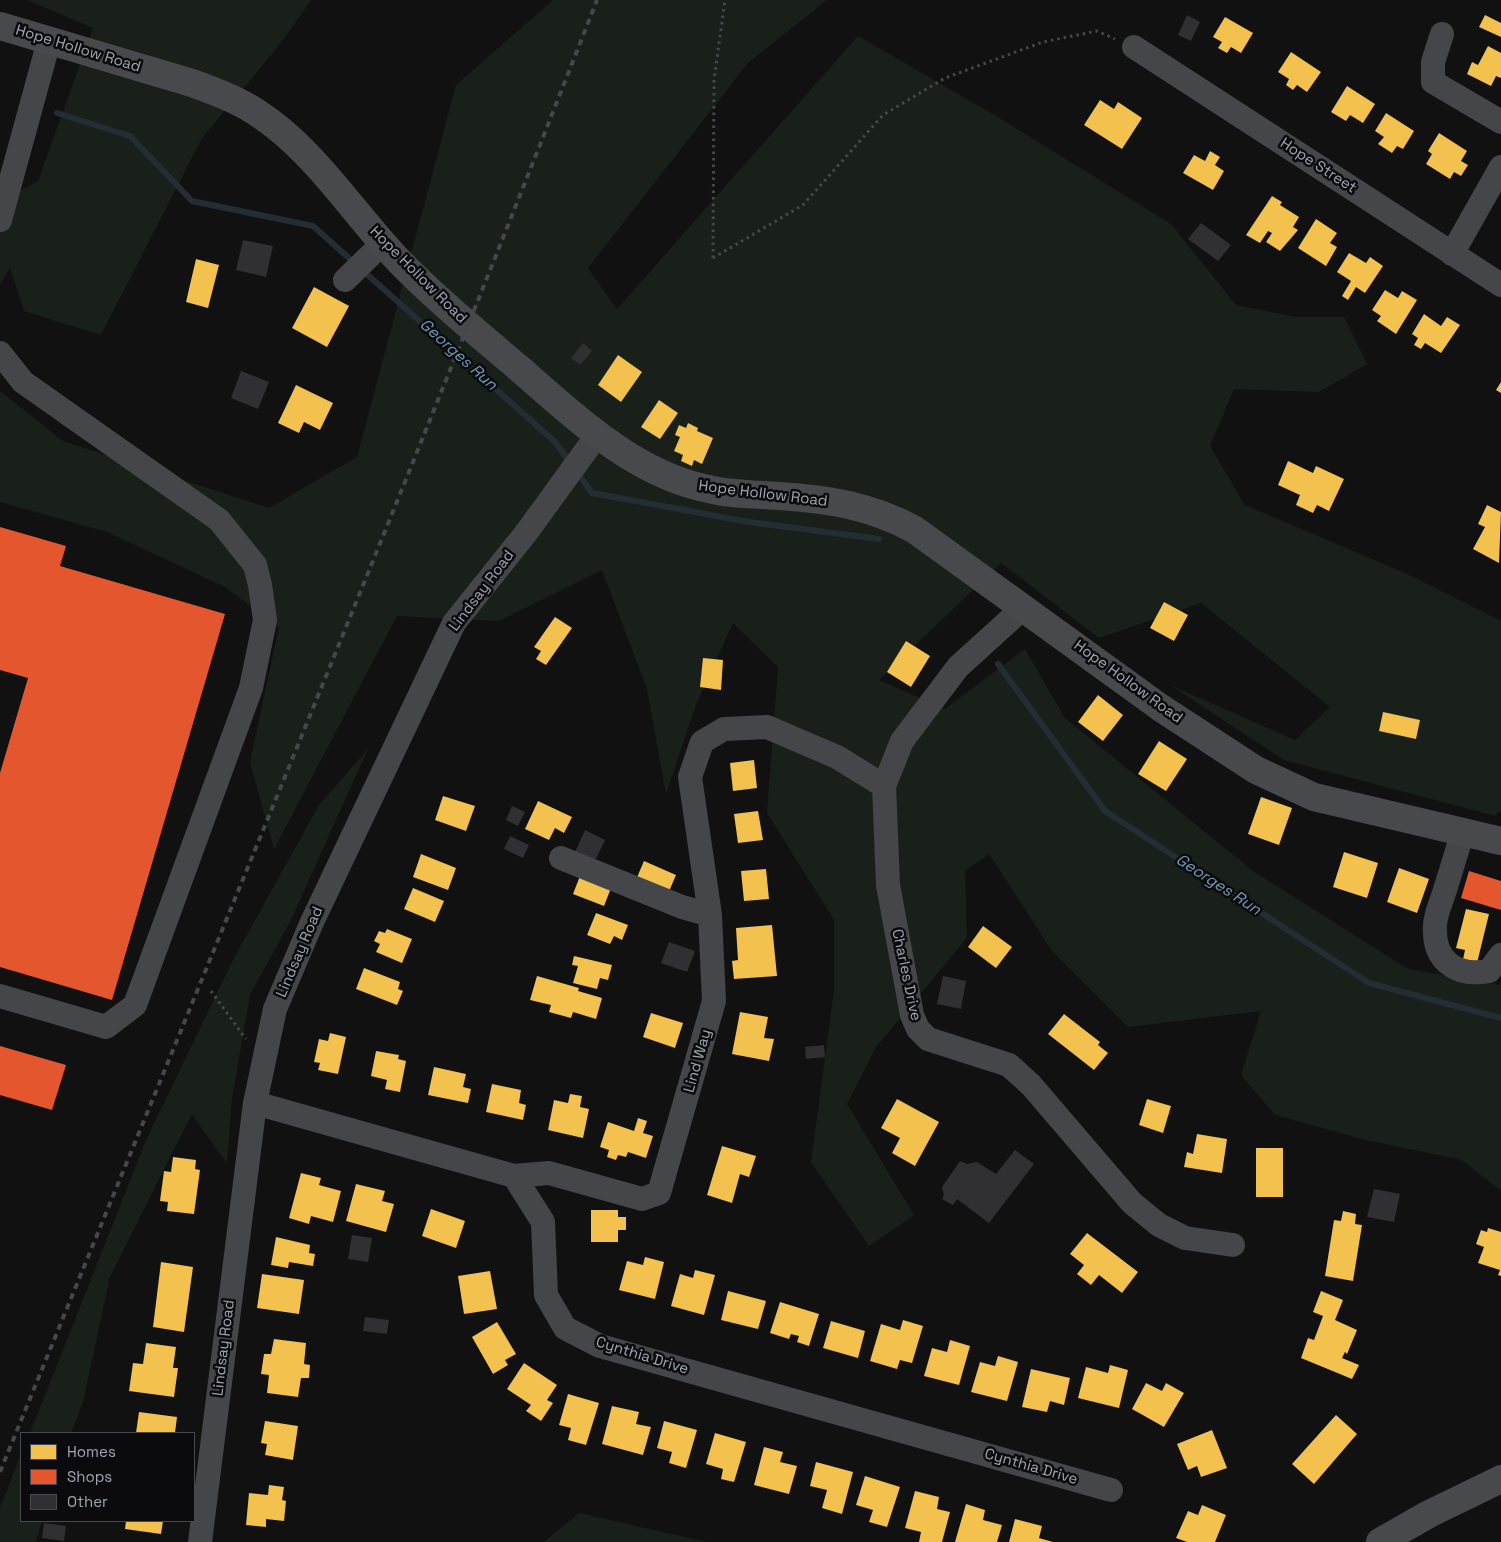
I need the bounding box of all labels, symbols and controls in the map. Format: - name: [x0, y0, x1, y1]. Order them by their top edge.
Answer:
- street label: Hope Hollow Road: [13, 21, 143, 77]
- street label: Hope Street: [1276, 135, 1360, 197]
- street label: Hope Hollow Road: [366, 223, 470, 327]
- water label: Georges Run: [415, 315, 501, 395]
- street label: Hope Hollow Road: [697, 477, 829, 511]
- street label: Lindsay Road: [446, 547, 518, 635]
- street label: Hope Hollow Road: [1070, 637, 1186, 727]
- water label: Georges Run: [1172, 850, 1264, 920]
- street label: Lindsay Road: [273, 904, 327, 1000]
- street label: Charles Drive: [887, 927, 925, 1023]
- street label: Lind Way: [680, 1027, 716, 1095]
- street label: Lindsay Road: [209, 1299, 239, 1397]
- street label: Cynthia Drive: [593, 1333, 691, 1379]
- legend: [20, 1432, 195, 1522]
- text: Homes: [67, 1442, 116, 1461]
- street label: Cynthia Drive: [982, 1445, 1080, 1489]
- text: Shops: [67, 1467, 112, 1486]
- text: Other: [67, 1492, 108, 1511]

